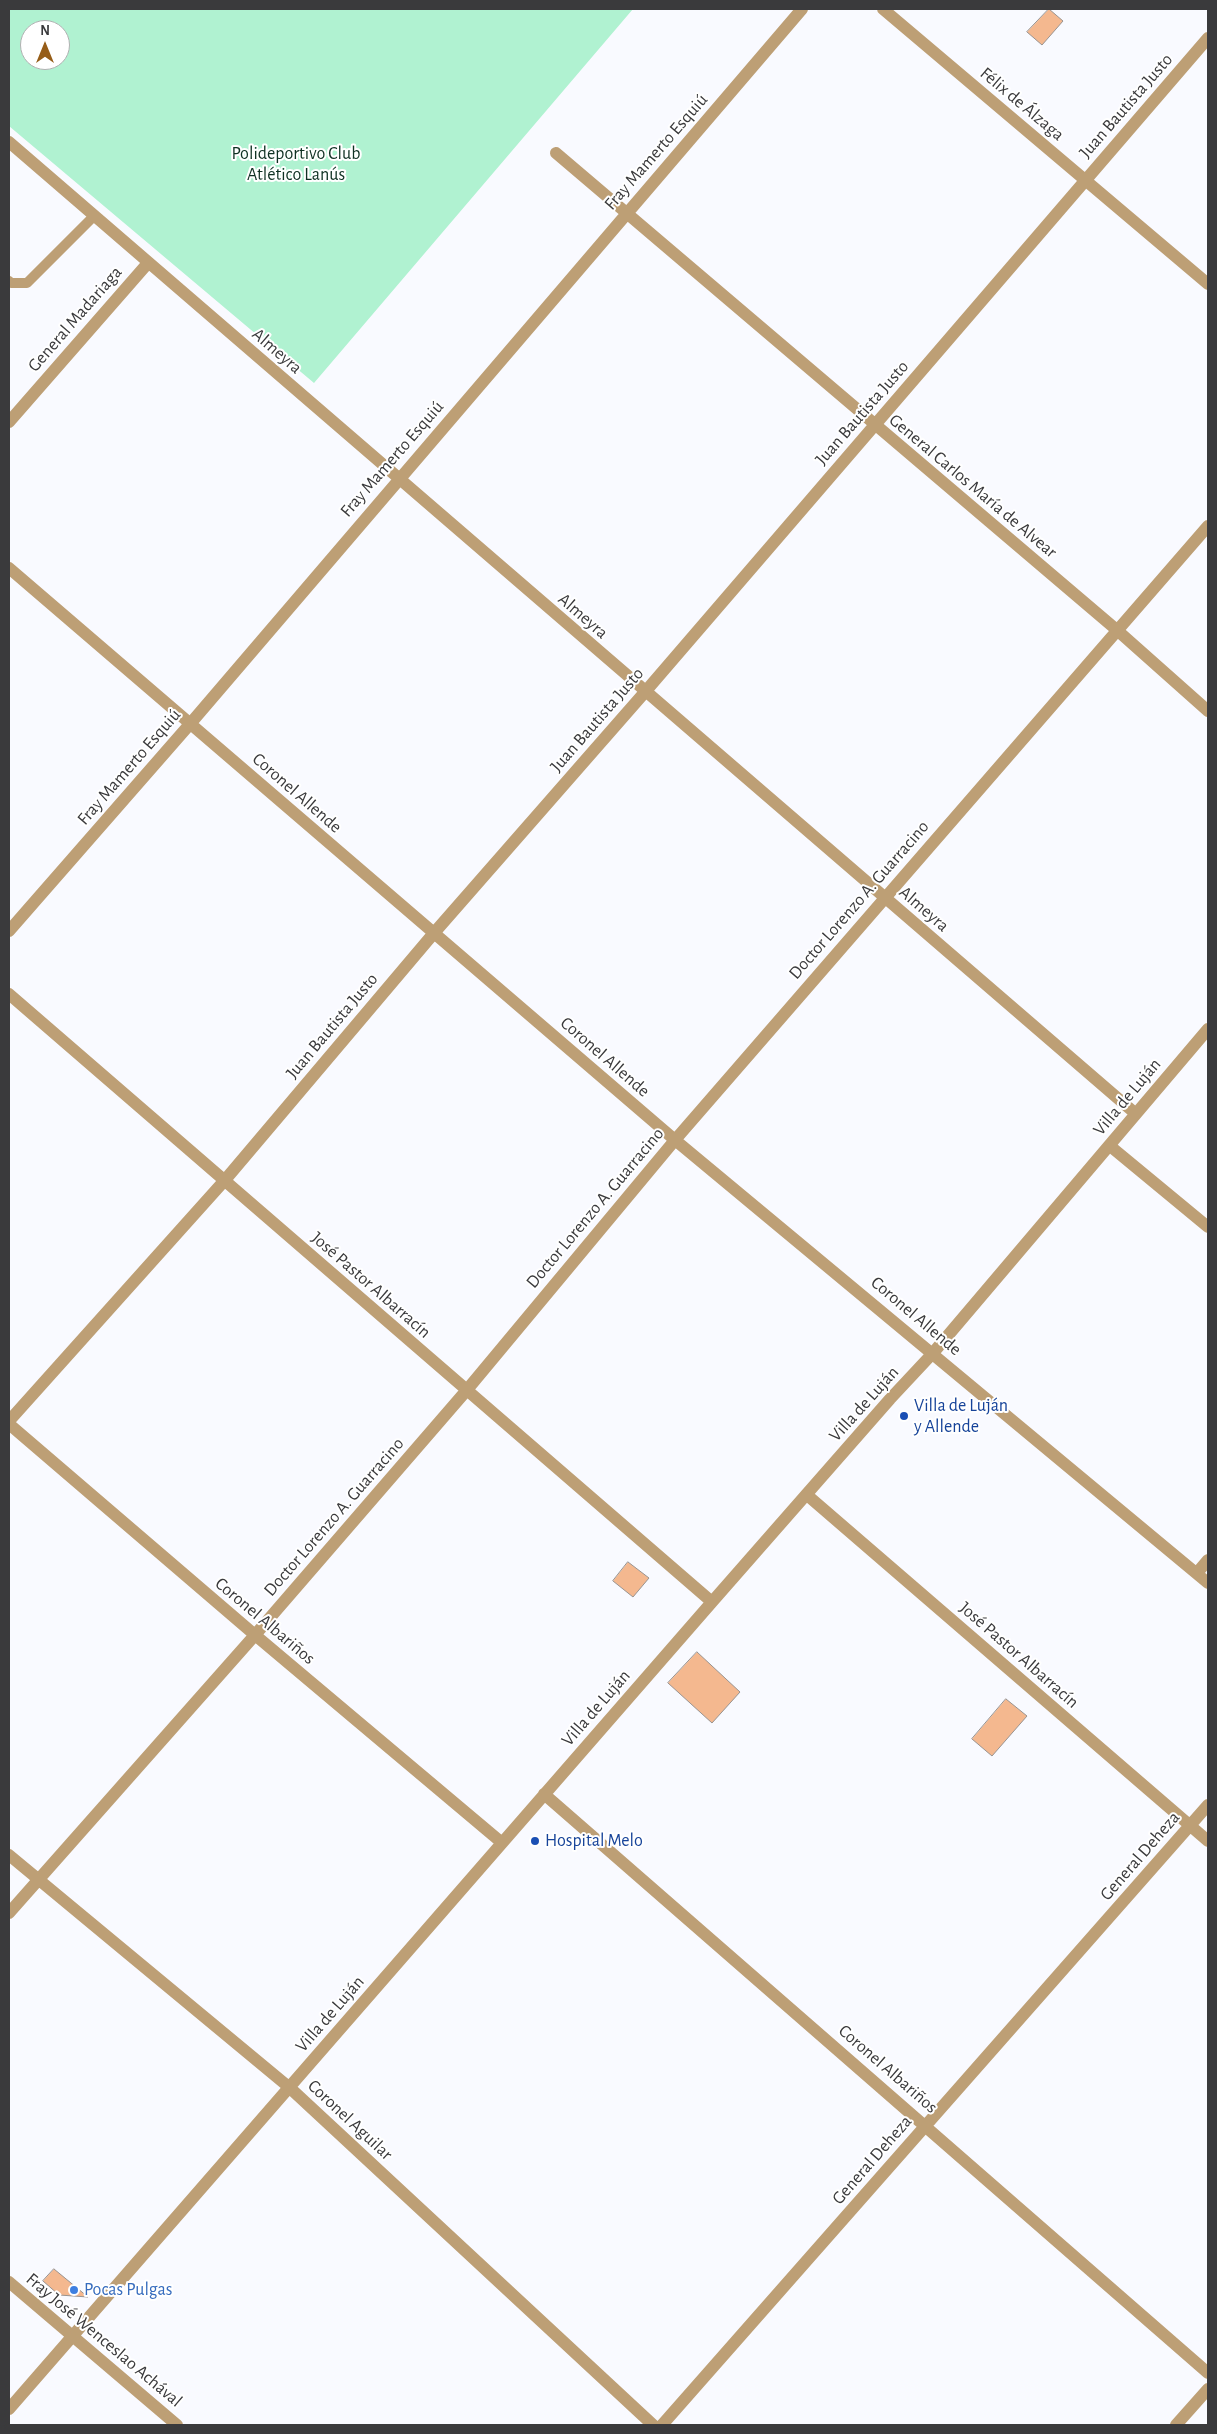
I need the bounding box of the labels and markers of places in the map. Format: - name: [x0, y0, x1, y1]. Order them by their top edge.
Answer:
- place label: Villa de Luján y Allende: [914, 1395, 1008, 1438]
- marker: Villa de Luján y Allende: [898, 1410, 910, 1422]
- place label: Hospital Melo: [545, 1830, 643, 1852]
- marker: Hospital Melo: [529, 1835, 541, 1847]
- place label: Pocas Pulgas: [84, 2279, 172, 2301]
- marker: Pocas Pulgas: [68, 2284, 80, 2296]

